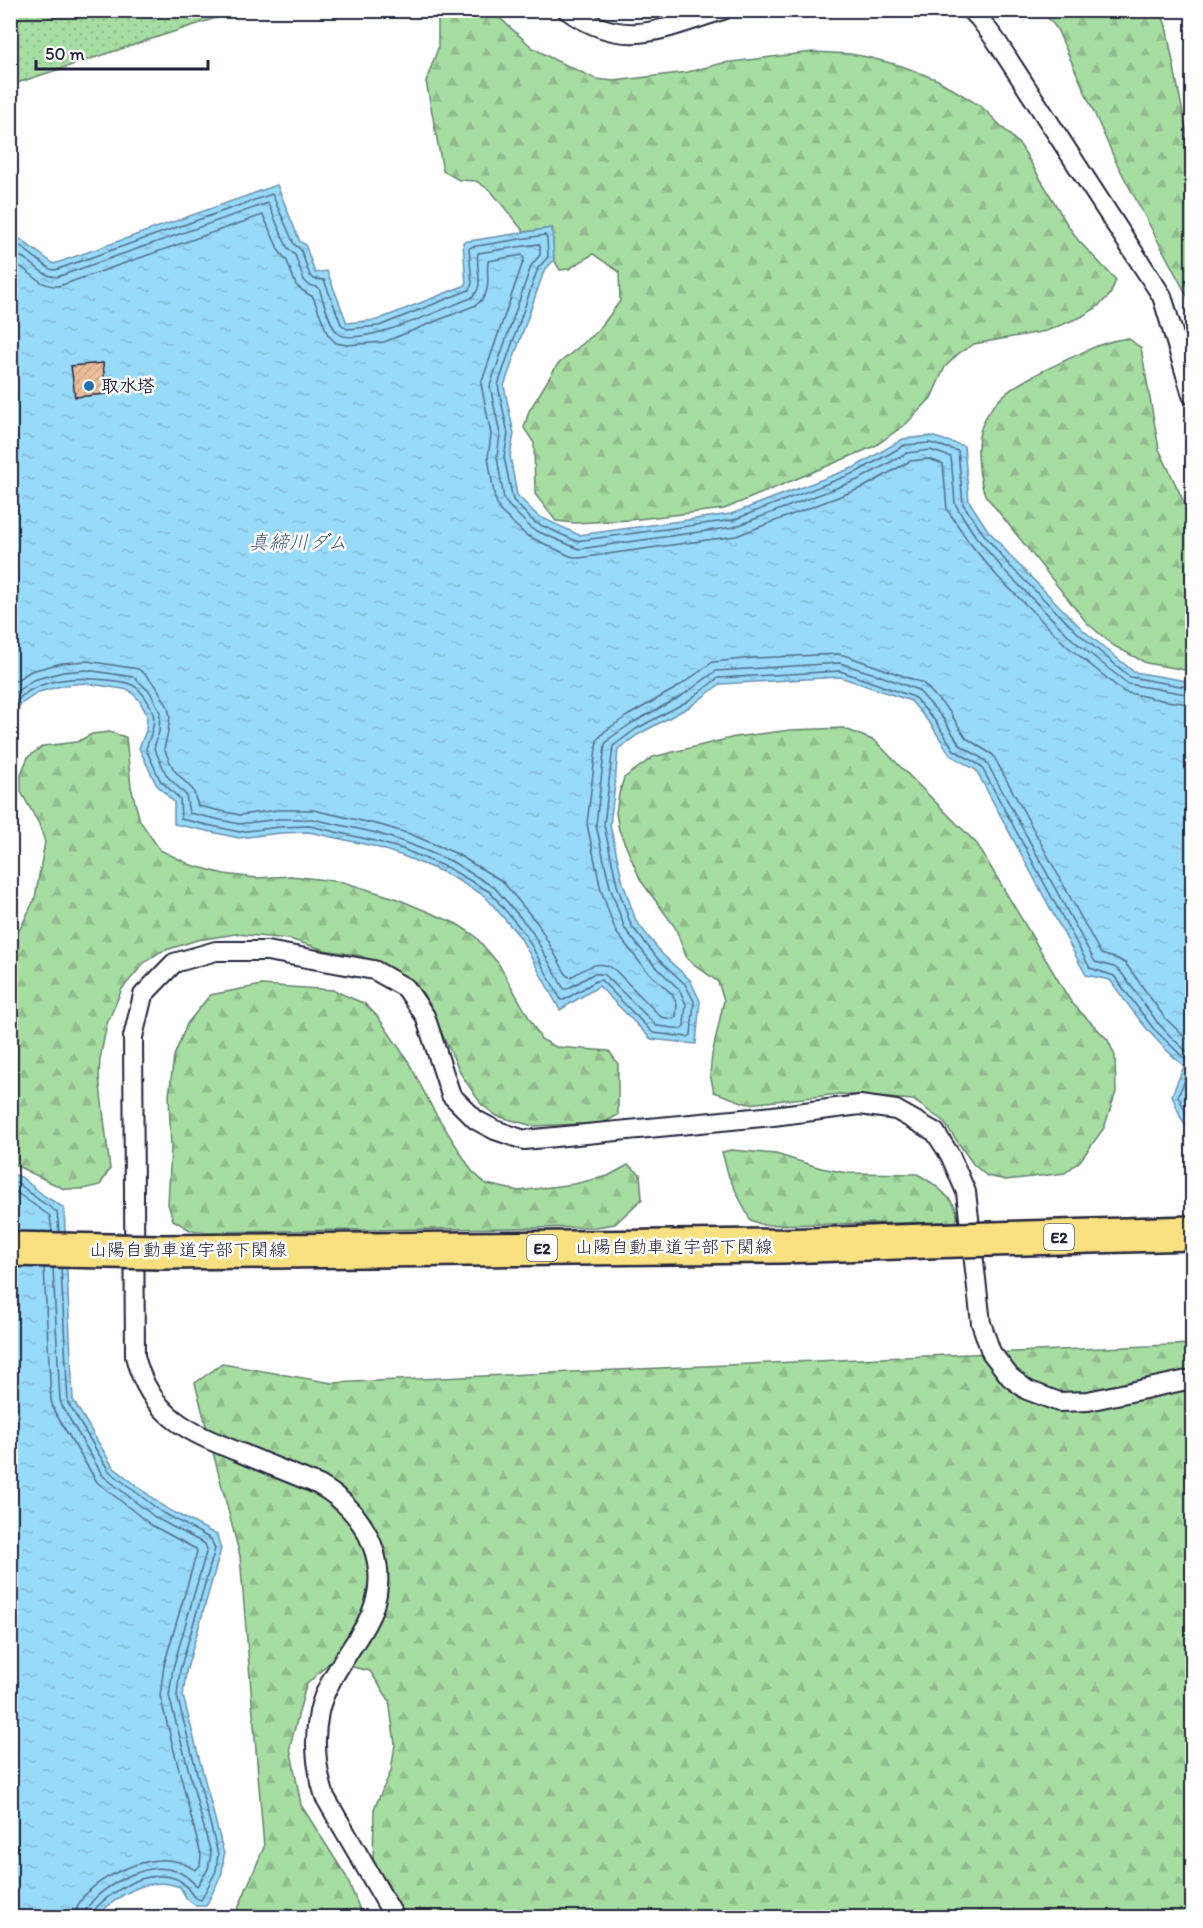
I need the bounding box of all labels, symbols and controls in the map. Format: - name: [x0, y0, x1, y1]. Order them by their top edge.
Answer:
- scale bar: [36, 33, 208, 71]
- text: 50 m: [45, 43, 85, 65]
- place label: 取水塔: [101, 375, 155, 397]
- marker: 取水塔: [82, 379, 96, 393]
- water label: 真締川ダム: [249, 530, 347, 554]
- road number: E2: [1044, 1224, 1074, 1250]
- road number: E2: [527, 1235, 557, 1261]
- street label: 山陽自動車道宇部下関線: [575, 1236, 773, 1258]
- street label: 山陽自動車道宇部下関線: [89, 1239, 287, 1261]

